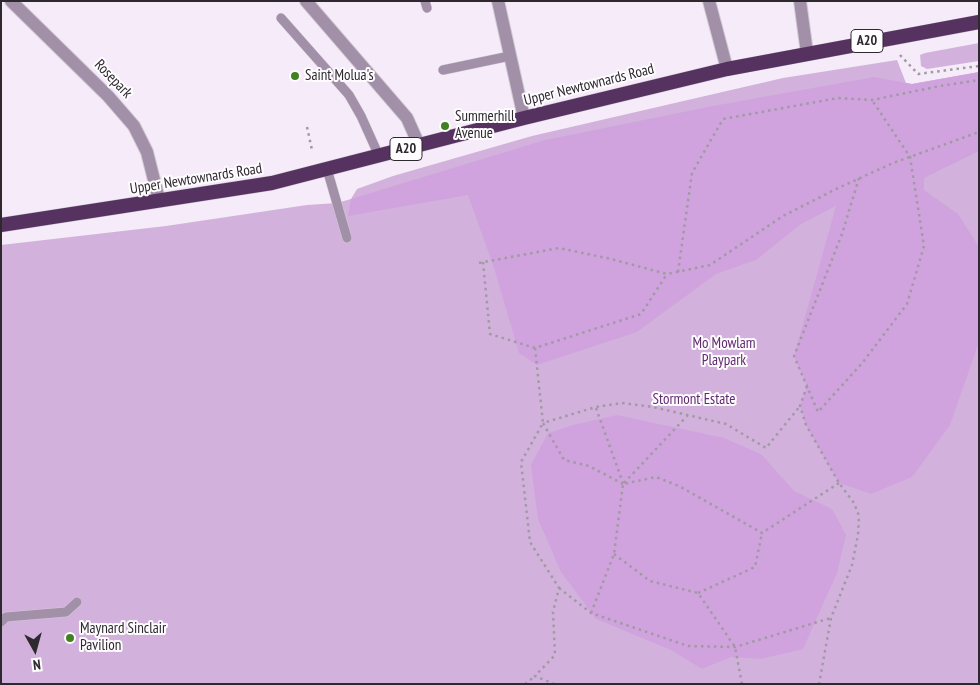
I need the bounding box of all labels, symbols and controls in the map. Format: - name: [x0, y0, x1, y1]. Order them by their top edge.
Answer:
- road number: A20: [851, 29, 883, 52]
- street label: Rosepark: [90, 56, 136, 102]
- street label: Upper Newtownards Road: [522, 60, 656, 110]
- place label: Saint Molua's: [305, 67, 373, 85]
- marker: Saint Molua's: [289, 70, 301, 82]
- place label: Summerhill Avenue: [455, 108, 515, 143]
- marker: Summerhill Avenue: [439, 120, 451, 132]
- road number: A20: [390, 138, 422, 160]
- street label: Upper Newtownards Road: [129, 160, 263, 198]
- park label: Mo Mowlam Playpark: [692, 335, 756, 370]
- park label: Stormont Estate: [653, 391, 735, 409]
- place label: Maynard Sinclair Pavilion: [80, 620, 166, 655]
- north arrow: [10, 625, 60, 675]
- marker: Maynard Sinclair Pavilion: [64, 632, 76, 644]
- text: N: [32, 655, 42, 674]

